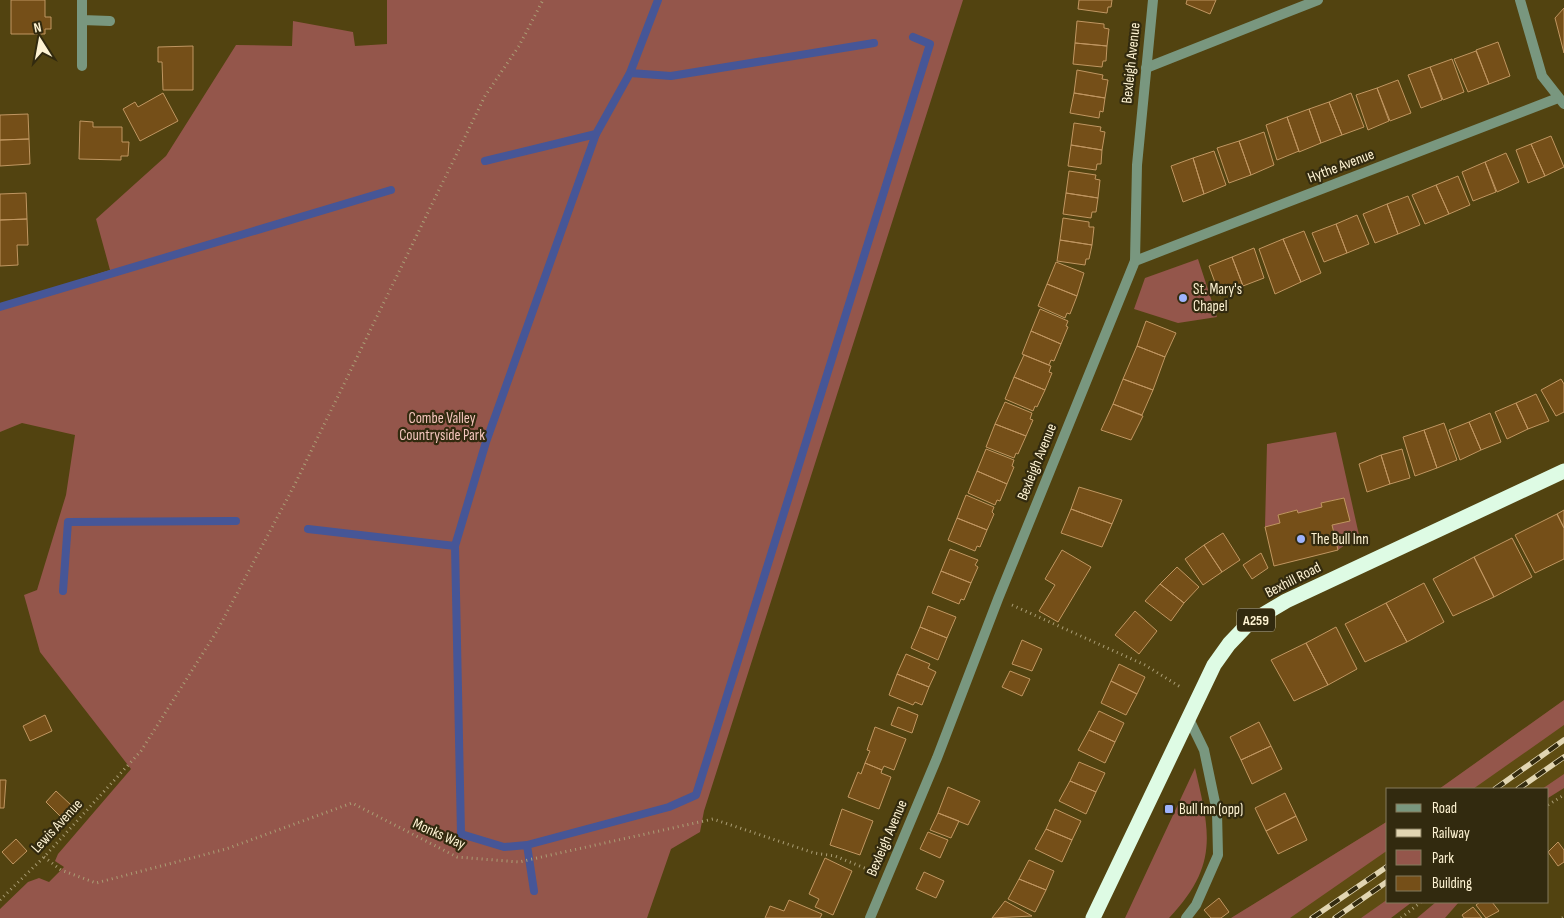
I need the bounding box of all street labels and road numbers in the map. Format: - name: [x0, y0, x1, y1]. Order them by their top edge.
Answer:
- street label: Bexleigh Avenue: [1117, 22, 1145, 104]
- street label: Hythe Avenue: [1305, 145, 1377, 187]
- street label: Bexleigh Avenue: [1013, 421, 1061, 503]
- street label: Bexhill Road: [1262, 558, 1324, 602]
- road number: A259: [1237, 608, 1275, 632]
- street label: Lewis Avenue: [27, 795, 87, 857]
- street label: Bexleigh Avenue: [862, 797, 912, 879]
- street label: Monks Way: [410, 814, 468, 854]

